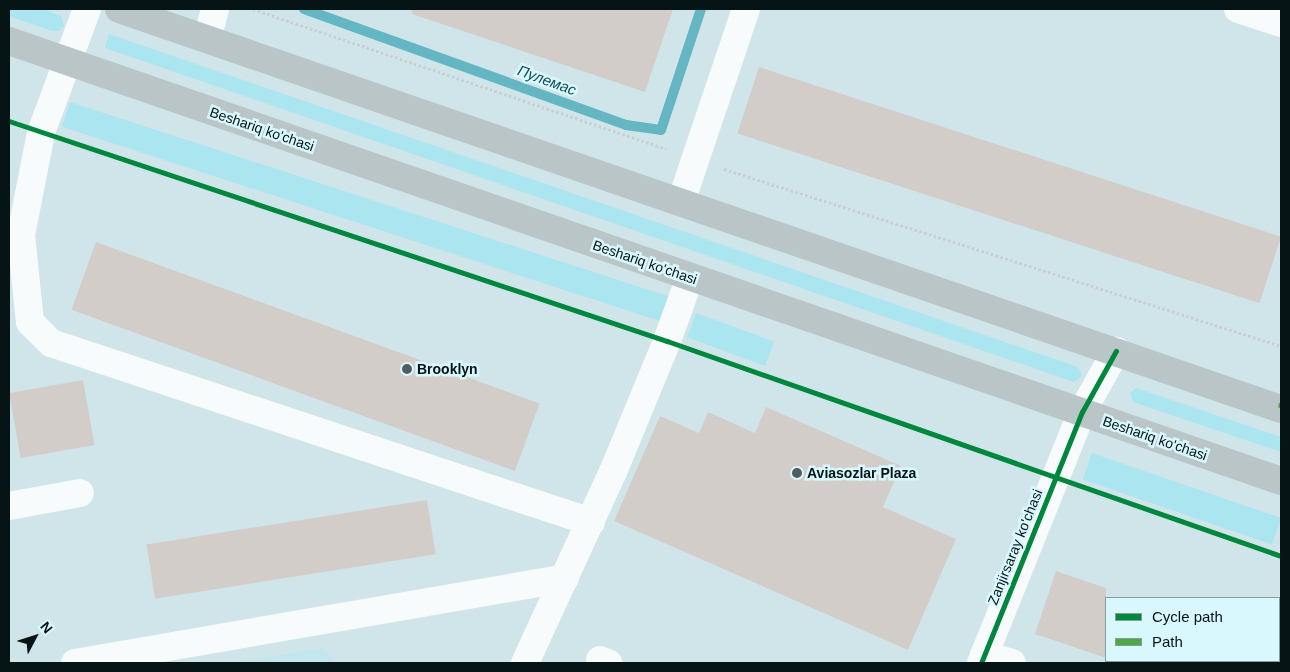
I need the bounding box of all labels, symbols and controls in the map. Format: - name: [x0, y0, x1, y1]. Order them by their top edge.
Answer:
- water label: Пулемас: [515, 61, 579, 99]
- street label: Beshariq ko'chasi: [208, 103, 316, 155]
- street label: Beshariq ko'chasi: [591, 236, 699, 288]
- place label: Brooklyn: [417, 361, 478, 377]
- marker: Brooklyn: [401, 363, 413, 375]
- street label: Beshariq ko'chasi: [1101, 412, 1209, 464]
- place label: Aviasozlar Plaza: [807, 465, 916, 481]
- marker: Aviasozlar Plaza: [791, 467, 803, 479]
- street label: Zanjirsaray ko'chasi: [984, 487, 1046, 607]
- legend: [1105, 597, 1280, 662]
- text: Cycle path: [1152, 608, 1223, 625]
- north arrow: [10, 612, 60, 662]
- text: N: [37, 618, 56, 636]
- text: Path: [1152, 633, 1183, 650]

